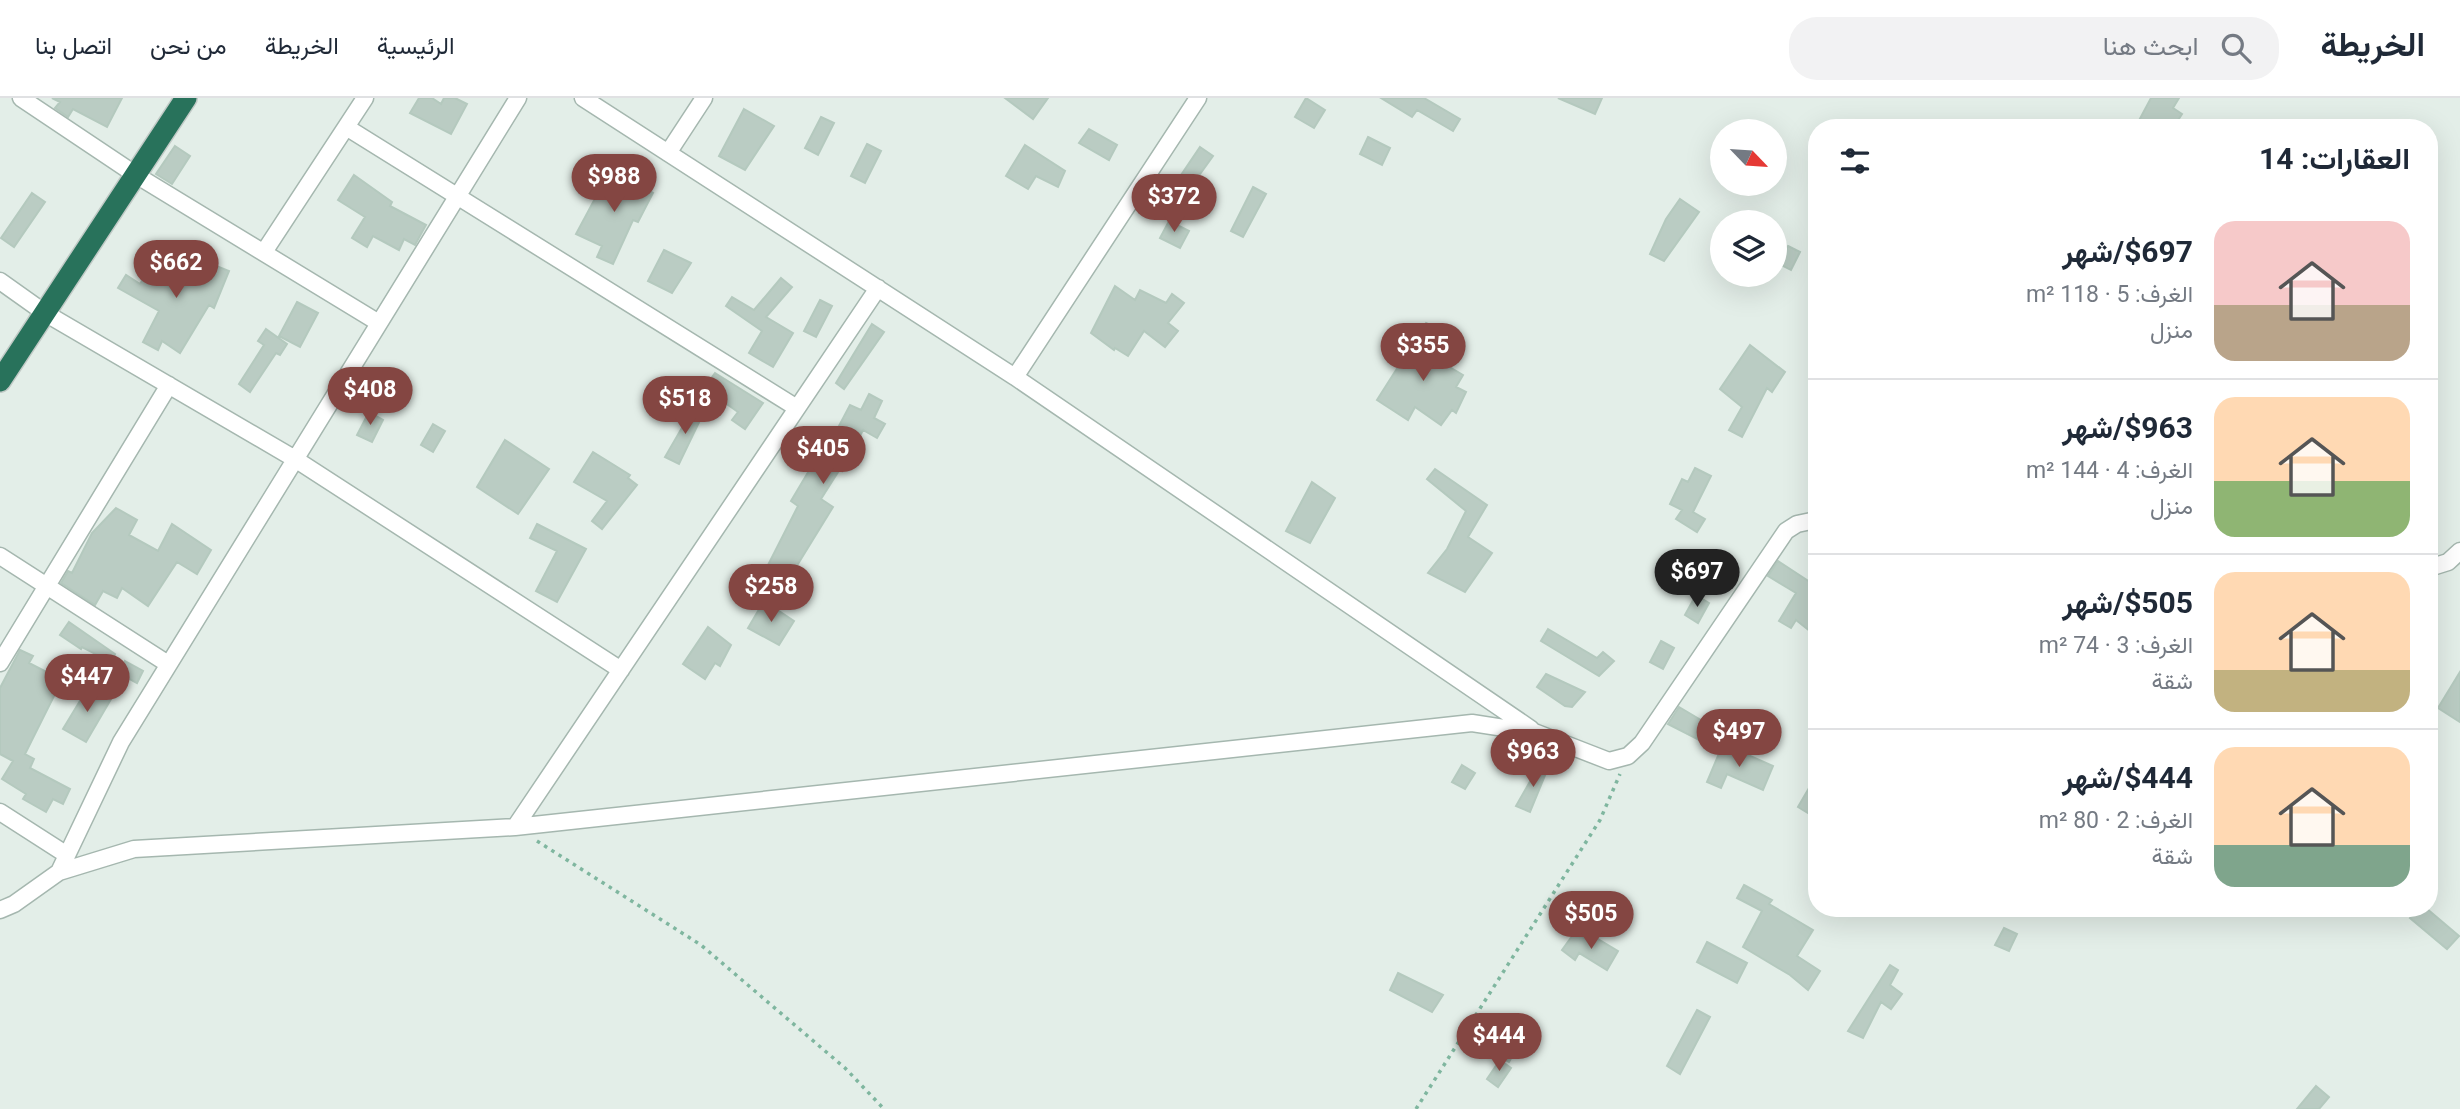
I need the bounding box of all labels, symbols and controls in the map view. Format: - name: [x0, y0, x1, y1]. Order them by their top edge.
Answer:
- search box: [1789, 17, 2279, 80]
- text: الخريطة: [2321, 25, 2425, 64]
- icon: search: [2217, 29, 2255, 67]
- text: ابحث هنا: [2103, 31, 2199, 61]
- text: اتصل بنا: [35, 32, 112, 60]
- text: من نحن: [150, 32, 227, 60]
- text: الخريطة: [265, 32, 339, 60]
- text: الرئيسية: [377, 32, 454, 60]
- north arrow: [1710, 119, 1787, 196]
- map controls: [1710, 119, 1787, 287]
- text: العقارات: 14: [2259, 141, 2410, 176]
- icon: filters: [1836, 142, 1874, 180]
- pin: $988: [573, 155, 655, 214]
- text: $988: [588, 163, 640, 190]
- pin: $372: [1133, 174, 1215, 234]
- text: $372: [1148, 183, 1200, 210]
- button: layers: [1710, 210, 1787, 287]
- text: $697/شهر: [2062, 234, 2193, 269]
- pin: $662: [135, 240, 217, 300]
- text: $662: [150, 249, 202, 276]
- icon: home: [2270, 249, 2354, 333]
- text: الغرف: 5 · 118 m²: [2026, 281, 2193, 308]
- text: منزل: [2150, 317, 2193, 344]
- pin: $355: [1382, 324, 1464, 383]
- text: $355: [1397, 332, 1449, 359]
- pin: $408: [329, 368, 411, 427]
- text: $408: [344, 376, 396, 403]
- pin: $518: [644, 376, 726, 436]
- text: $518: [659, 385, 711, 412]
- text: $963/شهر: [2062, 410, 2193, 445]
- icon: home: [2270, 425, 2354, 509]
- pin: $405: [782, 426, 864, 486]
- text: $405: [797, 435, 849, 462]
- text: الغرف: 4 · 144 m²: [2026, 457, 2193, 484]
- text: منزل: [2150, 493, 2193, 520]
- pin: $697: [1656, 550, 1738, 609]
- text: $697: [1671, 558, 1723, 585]
- pin: $258: [730, 564, 812, 624]
- text: $258: [745, 573, 797, 600]
- text: $505/شهر: [2062, 585, 2193, 620]
- icon: home: [2270, 600, 2354, 684]
- text: الغرف: 3 · 74 m²: [2039, 632, 2193, 659]
- pin: $447: [46, 654, 128, 714]
- text: $447: [61, 663, 113, 690]
- text: شقة: [2151, 668, 2193, 695]
- pin: $497: [1698, 710, 1780, 769]
- text: $497: [1713, 718, 1765, 745]
- pin: $963: [1492, 730, 1574, 789]
- text: $963: [1507, 738, 1559, 765]
- text: $444/شهر: [2062, 760, 2193, 795]
- icon: home: [2270, 775, 2354, 859]
- text: الغرف: 2 · 80 m²: [2039, 807, 2193, 834]
- text: شقة: [2151, 843, 2193, 870]
- pin: $505: [1550, 892, 1632, 951]
- text: $505: [1565, 900, 1617, 927]
- pin: $444: [1458, 1014, 1540, 1073]
- text: $444: [1473, 1022, 1525, 1049]

